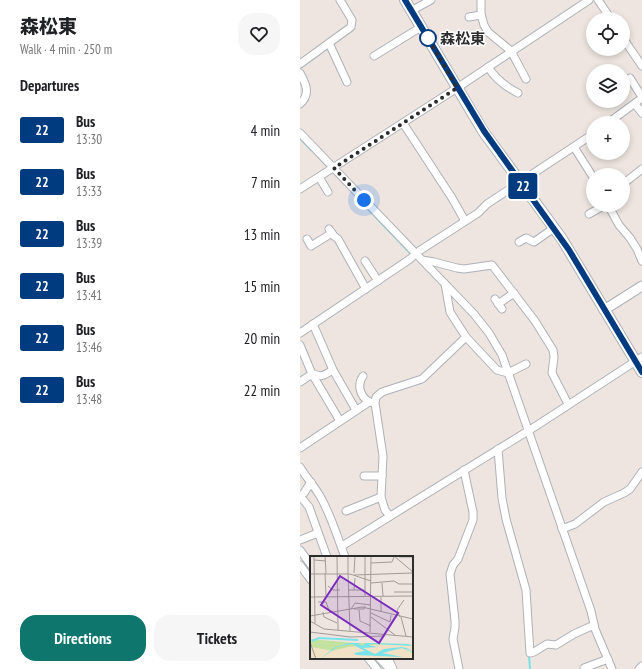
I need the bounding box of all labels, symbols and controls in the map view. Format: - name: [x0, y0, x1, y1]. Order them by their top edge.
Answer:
- map controls: [586, 12, 630, 212]
- button: locate: [586, 12, 630, 56]
- button: heart: [238, 13, 280, 55]
- text: 森松東: [20, 14, 77, 38]
- marker: 森松東: [419, 29, 437, 47]
- place label: 森松東: [440, 29, 485, 48]
- text: Walk · 4 min · 250 m: [20, 41, 112, 58]
- button: layers: [586, 64, 630, 108]
- text: Departures: [20, 76, 79, 95]
- text: Bus: [76, 112, 95, 131]
- button: +: [586, 116, 630, 160]
- text: 22: [35, 121, 49, 139]
- text: 4 min: [250, 121, 280, 140]
- text: 13:30: [76, 131, 102, 148]
- text: Bus: [76, 164, 95, 183]
- button: −: [586, 168, 630, 212]
- text: 22: [35, 173, 49, 191]
- text: 7 min: [251, 173, 280, 192]
- line badge: 22: [505, 173, 541, 199]
- text: 22: [516, 177, 530, 195]
- text: 13:33: [76, 183, 102, 200]
- your location: [354, 190, 374, 210]
- text: Bus: [76, 216, 95, 235]
- text: 22: [35, 225, 49, 243]
- text: 13 min: [244, 225, 280, 244]
- text: 13:39: [76, 235, 102, 252]
- text: Bus: [76, 268, 95, 287]
- text: 22: [35, 277, 49, 295]
- text: 15 min: [244, 277, 280, 296]
- text: 13:41: [76, 287, 102, 304]
- text: Bus: [76, 320, 95, 339]
- text: 22: [35, 329, 49, 347]
- text: 20 min: [244, 329, 280, 348]
- text: 13:46: [76, 339, 102, 356]
- text: Bus: [76, 372, 95, 391]
- text: 22: [35, 381, 49, 399]
- text: 22 min: [244, 381, 280, 400]
- text: 13:48: [76, 391, 102, 408]
- inset map: [310, 556, 413, 659]
- button: Directions: [20, 615, 146, 661]
- button: Tickets: [154, 615, 280, 661]

